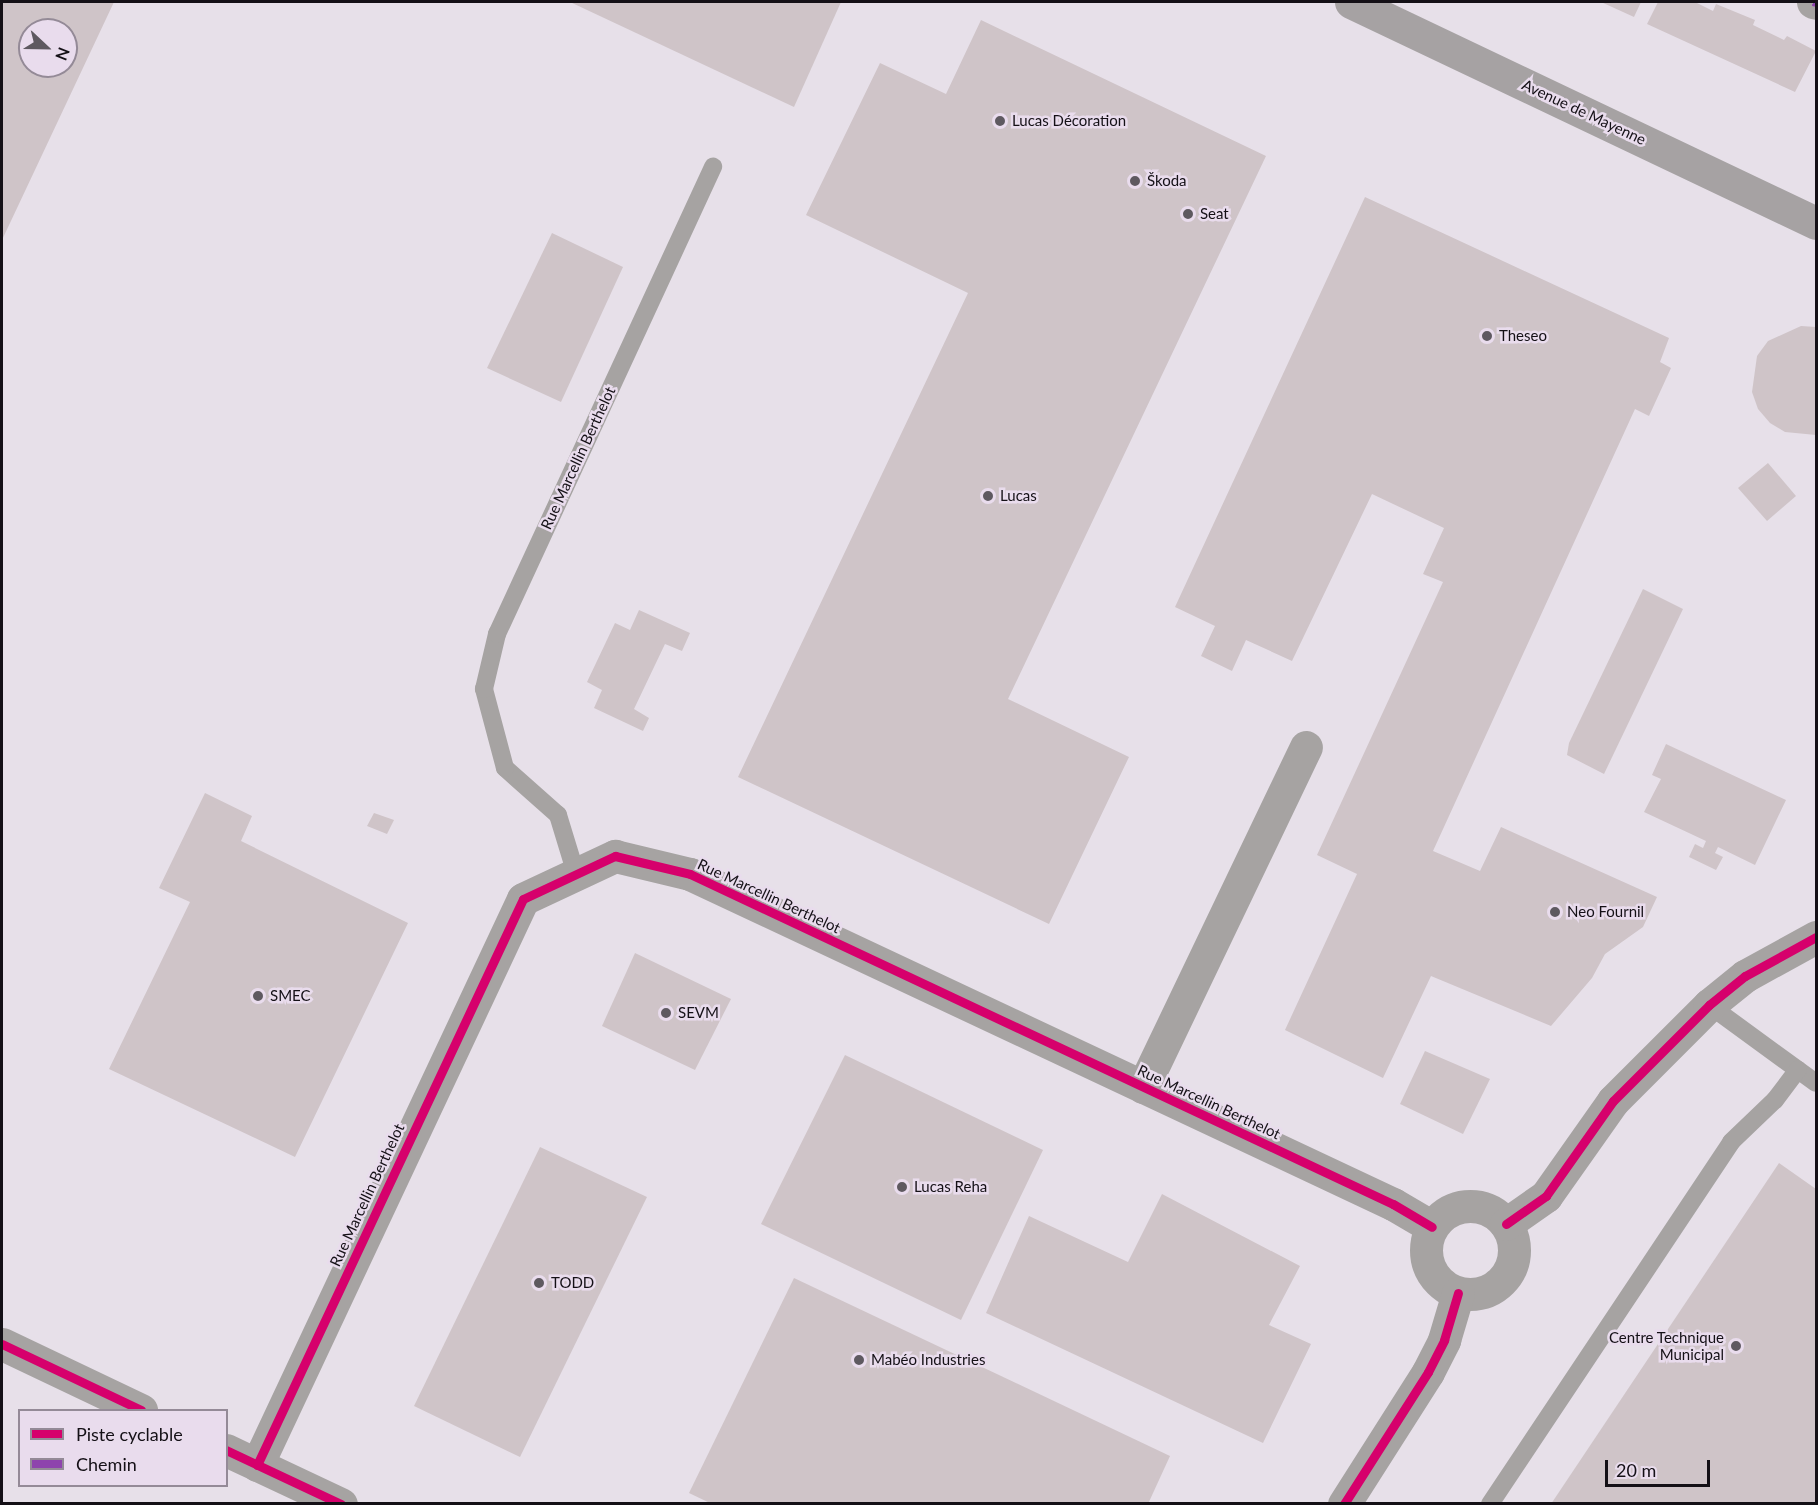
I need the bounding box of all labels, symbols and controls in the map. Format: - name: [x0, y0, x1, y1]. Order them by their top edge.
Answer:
- north arrow: [18, 18, 78, 78]
- text: N: [52, 45, 74, 63]
- street label: Avenue de Mayenne: [1519, 75, 1649, 149]
- place label: Lucas Décoration: [1012, 112, 1126, 130]
- marker: Lucas Décoration: [993, 114, 1007, 128]
- place label: Škoda: [1147, 172, 1187, 190]
- marker: Škoda: [1128, 174, 1142, 188]
- place label: Seat: [1200, 205, 1229, 223]
- marker: Seat: [1181, 207, 1195, 221]
- place label: Theseo: [1499, 327, 1547, 345]
- marker: Theseo: [1480, 329, 1494, 343]
- street label: Rue Marcellin Berthelot: [537, 384, 619, 532]
- place label: Lucas: [1000, 487, 1037, 505]
- marker: Lucas: [981, 489, 995, 503]
- street label: Rue Marcellin Berthelot: [695, 855, 843, 937]
- place label: Neo Fournil: [1567, 903, 1644, 921]
- marker: Neo Fournil: [1548, 905, 1562, 919]
- place label: SMEC: [270, 987, 311, 1005]
- marker: SMEC: [251, 989, 265, 1003]
- place label: SEVM: [678, 1004, 719, 1022]
- marker: SEVM: [659, 1006, 673, 1020]
- street label: Rue Marcellin Berthelot: [1135, 1061, 1283, 1143]
- street label: Rue Marcellin Berthelot: [326, 1121, 408, 1269]
- place label: Lucas Reha: [914, 1178, 987, 1196]
- marker: Lucas Reha: [895, 1180, 909, 1194]
- place label: TODD: [551, 1274, 594, 1292]
- marker: TODD: [532, 1276, 546, 1290]
- place label: Centre Technique Municipal: [1609, 1328, 1724, 1363]
- marker: Centre Technique Municipal: [1729, 1339, 1743, 1353]
- place label: Mabéo Industries: [871, 1351, 985, 1369]
- marker: Mabéo Industries: [852, 1353, 866, 1367]
- legend: [18, 1409, 228, 1487]
- text: Piste cyclable: [76, 1423, 183, 1445]
- scale bar: [1608, 1448, 1713, 1486]
- text: Chemin: [76, 1453, 137, 1475]
- text: 20 m: [1616, 1459, 1656, 1481]

